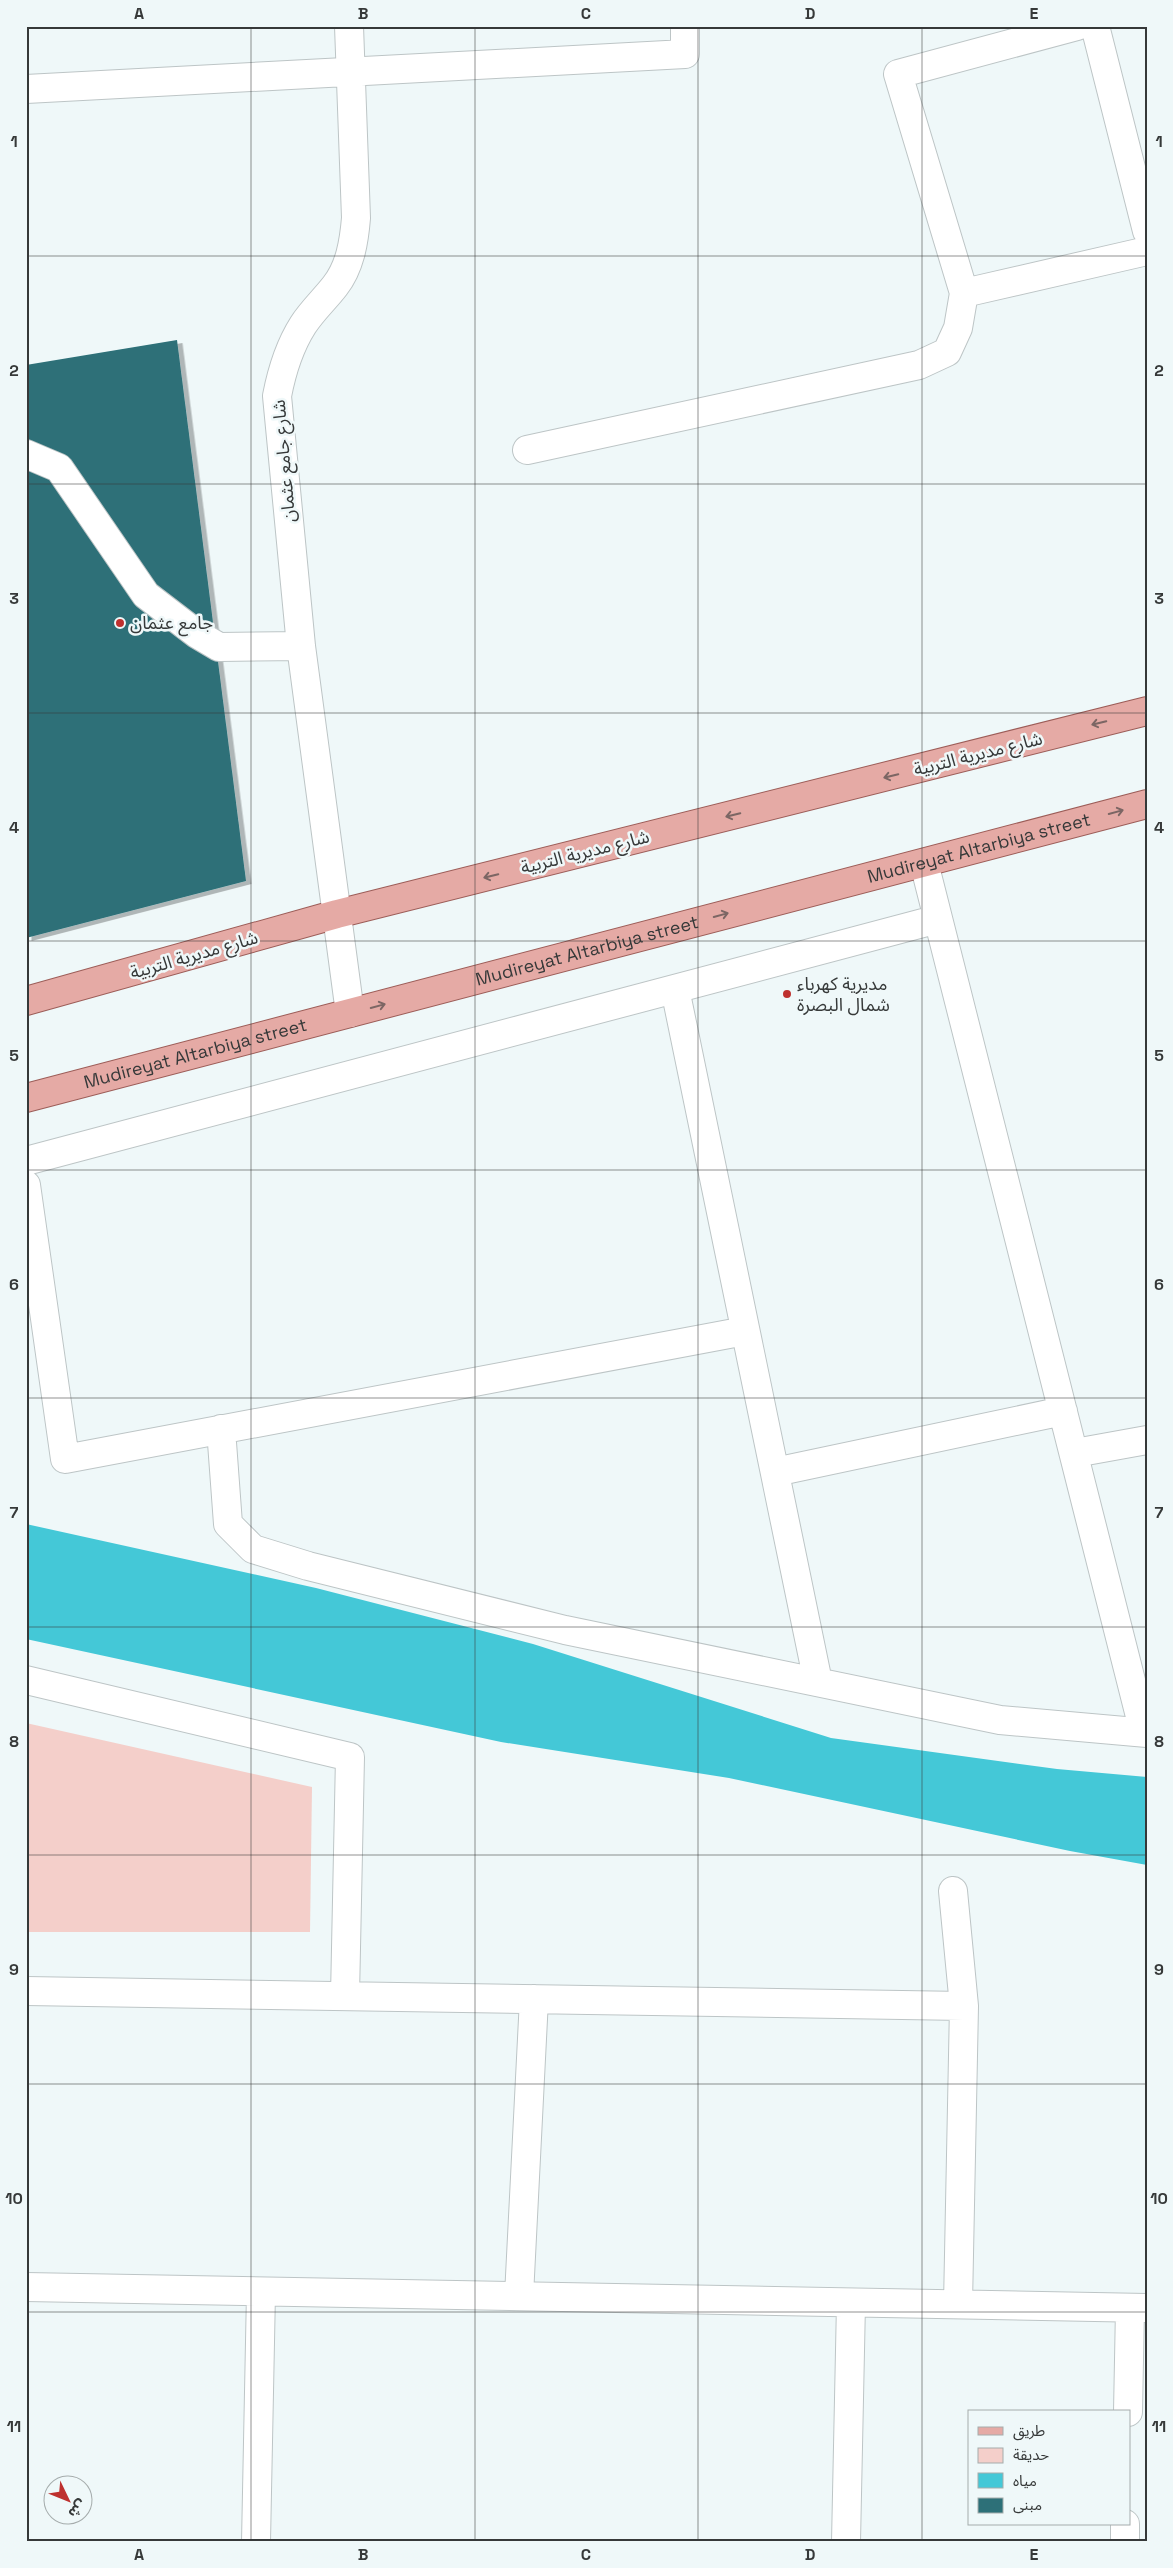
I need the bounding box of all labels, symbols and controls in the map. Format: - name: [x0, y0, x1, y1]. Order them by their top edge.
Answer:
- text: A: [134, 3, 144, 24]
- text: B: [358, 3, 368, 24]
- text: C: [581, 3, 591, 24]
- text: D: [805, 3, 815, 24]
- text: E: [1030, 3, 1039, 24]
- text: 1: [10, 131, 18, 152]
- text: 1: [1155, 131, 1163, 152]
- text: 2: [9, 360, 19, 381]
- text: 2: [1154, 360, 1164, 381]
- street label: شارع جامع عثمان: [267, 399, 303, 523]
- text: 3: [9, 588, 19, 609]
- text: 3: [1154, 588, 1164, 609]
- place label: جامع عثمان: [130, 611, 213, 637]
- marker: جامع عثمان: [114, 617, 126, 629]
- one-way arrow: [1092, 719, 1108, 728]
- street label: شارع مديرية التربية: [911, 726, 1045, 784]
- one-way arrow: [883, 771, 899, 781]
- street label: Mudireyat Altarbiya street: [865, 807, 1093, 888]
- one-way arrow: [1107, 807, 1123, 816]
- one-way arrow: [726, 811, 742, 820]
- text: 4: [9, 817, 19, 838]
- text: 4: [1154, 817, 1164, 838]
- street label: شارع مديرية التربية: [518, 824, 652, 882]
- one-way arrow: [483, 872, 499, 881]
- street label: Mudireyat Altarbiya street: [473, 910, 701, 991]
- one-way arrow: [713, 910, 729, 919]
- street label: شارع مديرية التربية: [127, 925, 261, 987]
- place label: مديرية كهرباء شمال البصرة: [797, 972, 890, 1016]
- marker: مديرية كهرباء شمال البصرة: [781, 988, 793, 1000]
- one-way arrow: [370, 1001, 386, 1010]
- street label: Mudireyat Altarbiya street: [81, 1013, 309, 1093]
- text: 5: [9, 1045, 19, 1066]
- text: 5: [1154, 1045, 1164, 1066]
- text: 6: [9, 1274, 19, 1295]
- text: 6: [1154, 1274, 1164, 1295]
- text: 7: [10, 1502, 19, 1523]
- text: 7: [1155, 1502, 1164, 1523]
- text: 8: [9, 1731, 19, 1752]
- text: 8: [1154, 1731, 1164, 1752]
- text: 9: [9, 1959, 19, 1980]
- text: 9: [1154, 1959, 1164, 1980]
- text: 10: [5, 2188, 23, 2209]
- text: 10: [1150, 2188, 1168, 2209]
- legend: [968, 2410, 1130, 2526]
- text: 11: [7, 2416, 21, 2437]
- text: 11: [1152, 2416, 1166, 2437]
- text: طريق: [1013, 2421, 1045, 2441]
- text: حديقة: [1013, 2445, 1049, 2464]
- text: مياه: [1013, 2471, 1037, 2490]
- north arrow: [42, 2476, 92, 2526]
- text: مبنى: [1013, 2495, 1042, 2514]
- text: ش: [64, 2496, 91, 2522]
- text: A: [134, 2544, 144, 2565]
- text: B: [358, 2544, 368, 2565]
- text: C: [581, 2544, 591, 2565]
- text: D: [805, 2544, 815, 2565]
- text: E: [1030, 2544, 1039, 2565]

